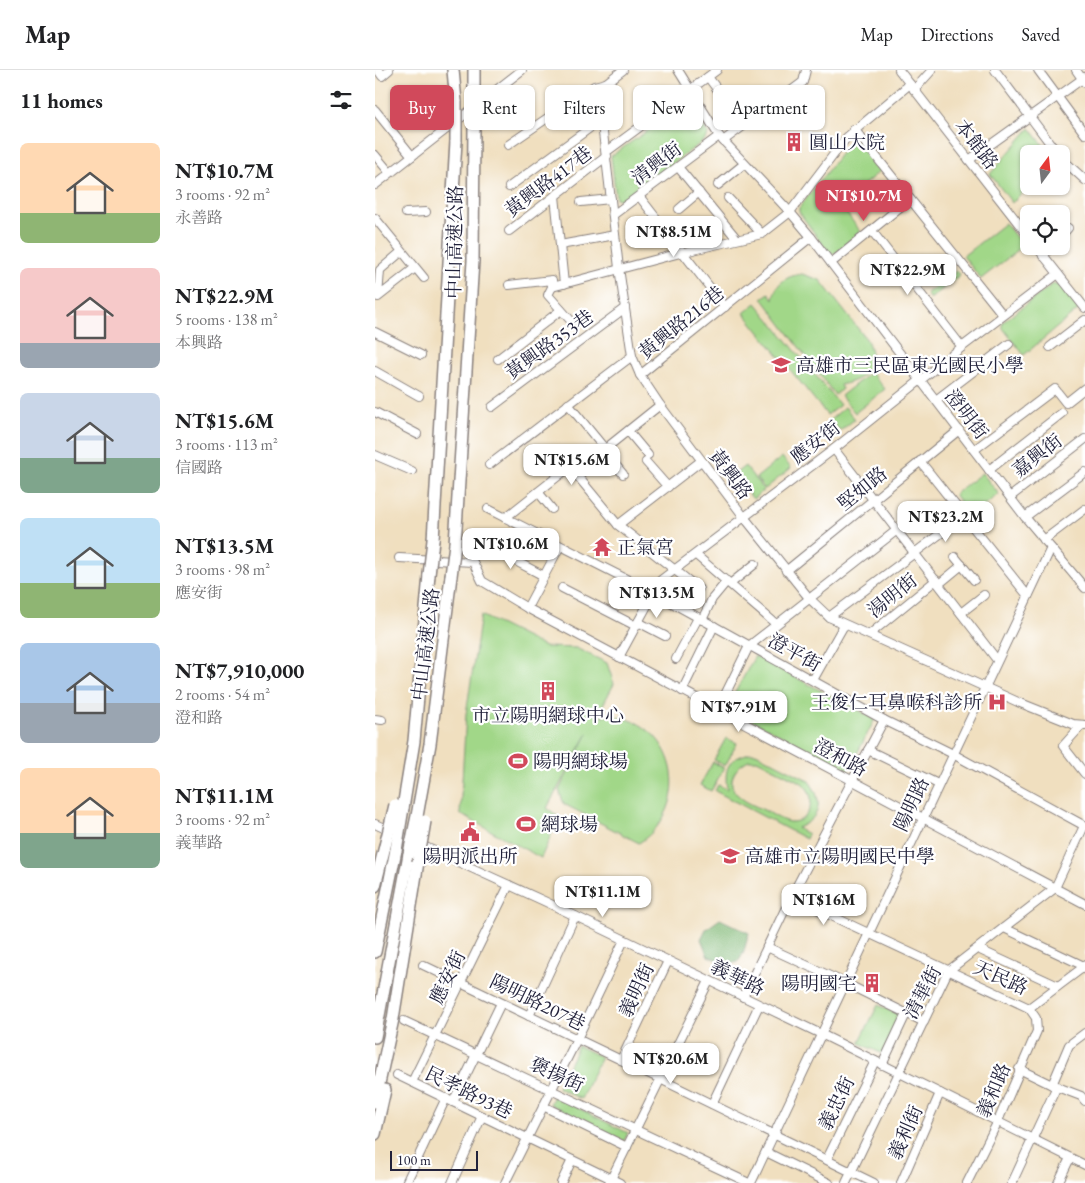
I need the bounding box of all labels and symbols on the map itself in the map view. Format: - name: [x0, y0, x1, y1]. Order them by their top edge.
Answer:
- street label: 本館路: [949, 114, 1004, 174]
- place label: 圓山大院: [809, 130, 885, 155]
- building icon: 圓山大院: [783, 131, 805, 153]
- street label: 清興街: [626, 136, 687, 191]
- street label: 黃興路417巷: [499, 140, 597, 222]
- north arrow: [1020, 145, 1070, 195]
- pin: NT$10.7M: [812, 180, 916, 222]
- street label: 中山高速公路: [441, 185, 468, 299]
- pin: NT$8.51M: [622, 216, 726, 258]
- pin: NT$22.9M: [856, 254, 960, 296]
- street label: 黃興路216巷: [633, 280, 729, 365]
- street label: 黃興路353巷: [500, 304, 598, 385]
- place label: 高雄市三民區東光國民小學: [796, 353, 1024, 378]
- school or university icon: 高雄市三民區東光國民小學: [770, 354, 792, 376]
- street label: 澄明街: [939, 384, 994, 444]
- street label: 應安街: [785, 415, 845, 470]
- street label: 嘉興街: [1007, 428, 1067, 483]
- pin: NT$15.6M: [520, 444, 624, 486]
- street label: 黃興路: [703, 444, 758, 505]
- street label: 堅如路: [832, 461, 892, 516]
- pin: NT$23.2M: [894, 500, 998, 543]
- pin: NT$10.6M: [459, 528, 563, 570]
- place label: 正氣宮: [617, 535, 674, 560]
- temple icon: 正氣宮: [591, 536, 613, 558]
- street label: 湯明街: [862, 568, 922, 623]
- pin: NT$13.5M: [605, 576, 709, 619]
- street label: 中山高速公路: [406, 586, 445, 702]
- street label: 澄平街: [764, 628, 826, 677]
- building icon: 市立陽明網球中心: [537, 680, 559, 702]
- pin: NT$7.91M: [687, 690, 791, 733]
- place label: 王俊仁耳鼻喉科診所: [811, 690, 982, 715]
- hospital icon: 王俊仁耳鼻喉科診所: [986, 691, 1008, 713]
- place label: 市立陽明網球中心: [472, 703, 624, 728]
- street label: 澄和路: [810, 733, 872, 782]
- place label: 陽明網球場: [533, 749, 628, 774]
- sports icon: 陽明網球場: [507, 750, 529, 772]
- street label: 陽明路: [888, 773, 935, 835]
- place label: 網球場: [541, 812, 598, 837]
- sports icon: 網球場: [515, 813, 537, 835]
- public building icon: 陽明派出所: [459, 821, 481, 843]
- place label: 陽明派出所: [422, 844, 518, 869]
- place label: 高雄市立陽明國民中學: [745, 844, 935, 869]
- school or university icon: 高雄市立陽明國民中學: [719, 845, 741, 867]
- pin: NT$11.1M: [551, 876, 655, 918]
- pin: NT$16M: [783, 884, 865, 926]
- street label: 應安街: [424, 946, 471, 1008]
- street label: 義華路: [707, 954, 769, 1001]
- street label: 天民路: [970, 954, 1032, 1000]
- street label: 義明街: [613, 959, 660, 1021]
- street label: 清華街: [898, 961, 947, 1023]
- street label: 陽明路207巷: [486, 969, 590, 1036]
- place label: 陽明國宅: [781, 971, 857, 996]
- building icon: 陽明國宅: [861, 972, 883, 994]
- pin: NT$20.6M: [619, 1042, 723, 1085]
- street label: 褒揚街: [526, 1051, 588, 1098]
- street label: 義和路: [971, 1059, 1016, 1121]
- street label: 民孝路93巷: [421, 1061, 517, 1124]
- street label: 義忠街: [813, 1072, 860, 1134]
- street label: 義利街: [882, 1101, 928, 1163]
- scale bar: [390, 1148, 477, 1171]

